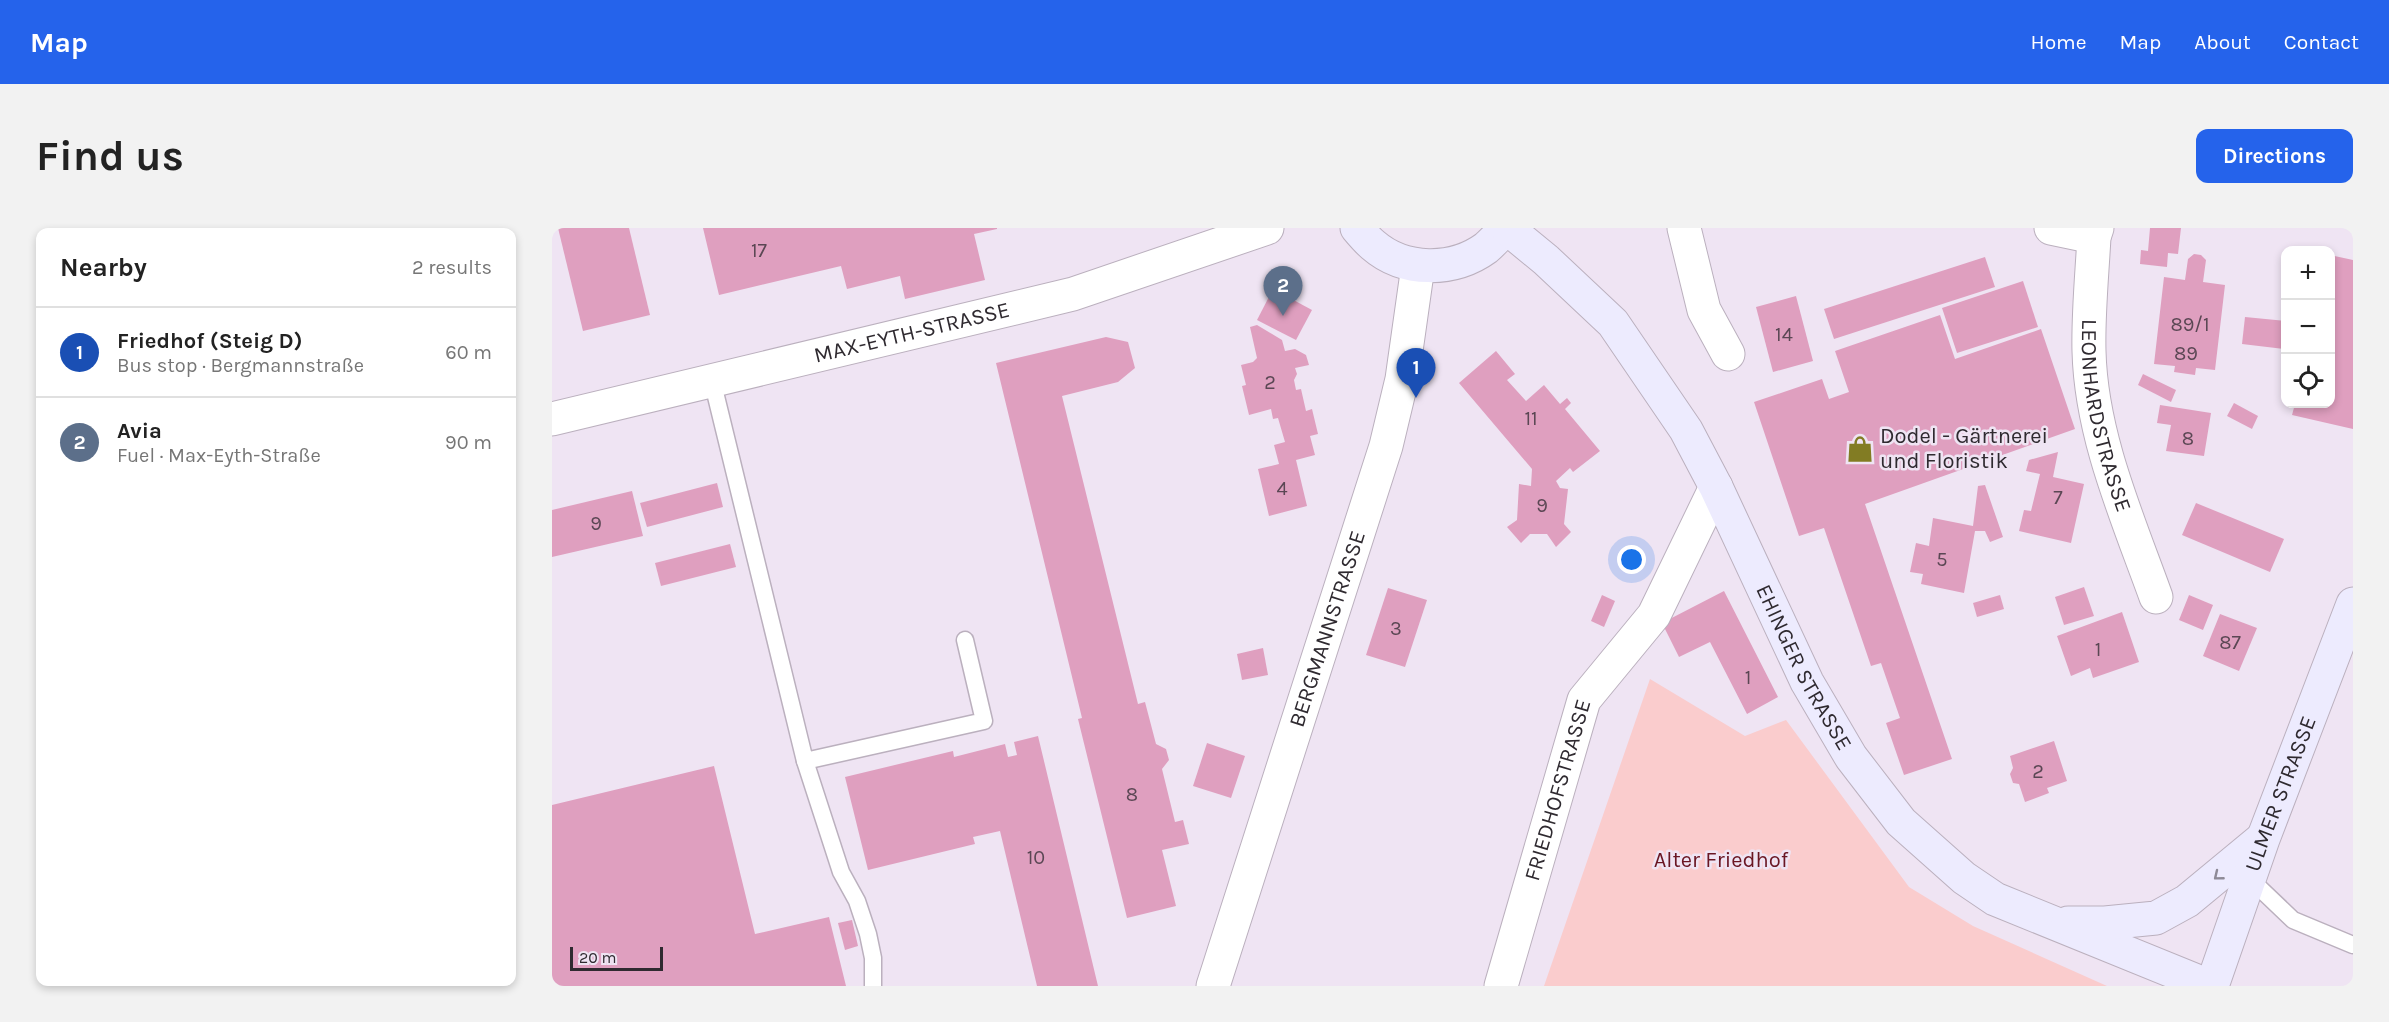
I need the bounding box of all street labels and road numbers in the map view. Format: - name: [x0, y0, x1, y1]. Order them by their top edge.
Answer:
- street label: MAX-EYTH-STRASSE: [811, 297, 1012, 369]
- street label: LEONHARDSTRASSE: [2076, 319, 2137, 515]
- street label: BERGMANNSTRASSE: [1284, 528, 1371, 730]
- street label: EHINGER STRASSE: [1750, 580, 1857, 755]
- street label: FRIEDHOFSTRASSE: [1519, 696, 1597, 884]
- street label: ULMER STRASSE: [2240, 713, 2322, 875]

